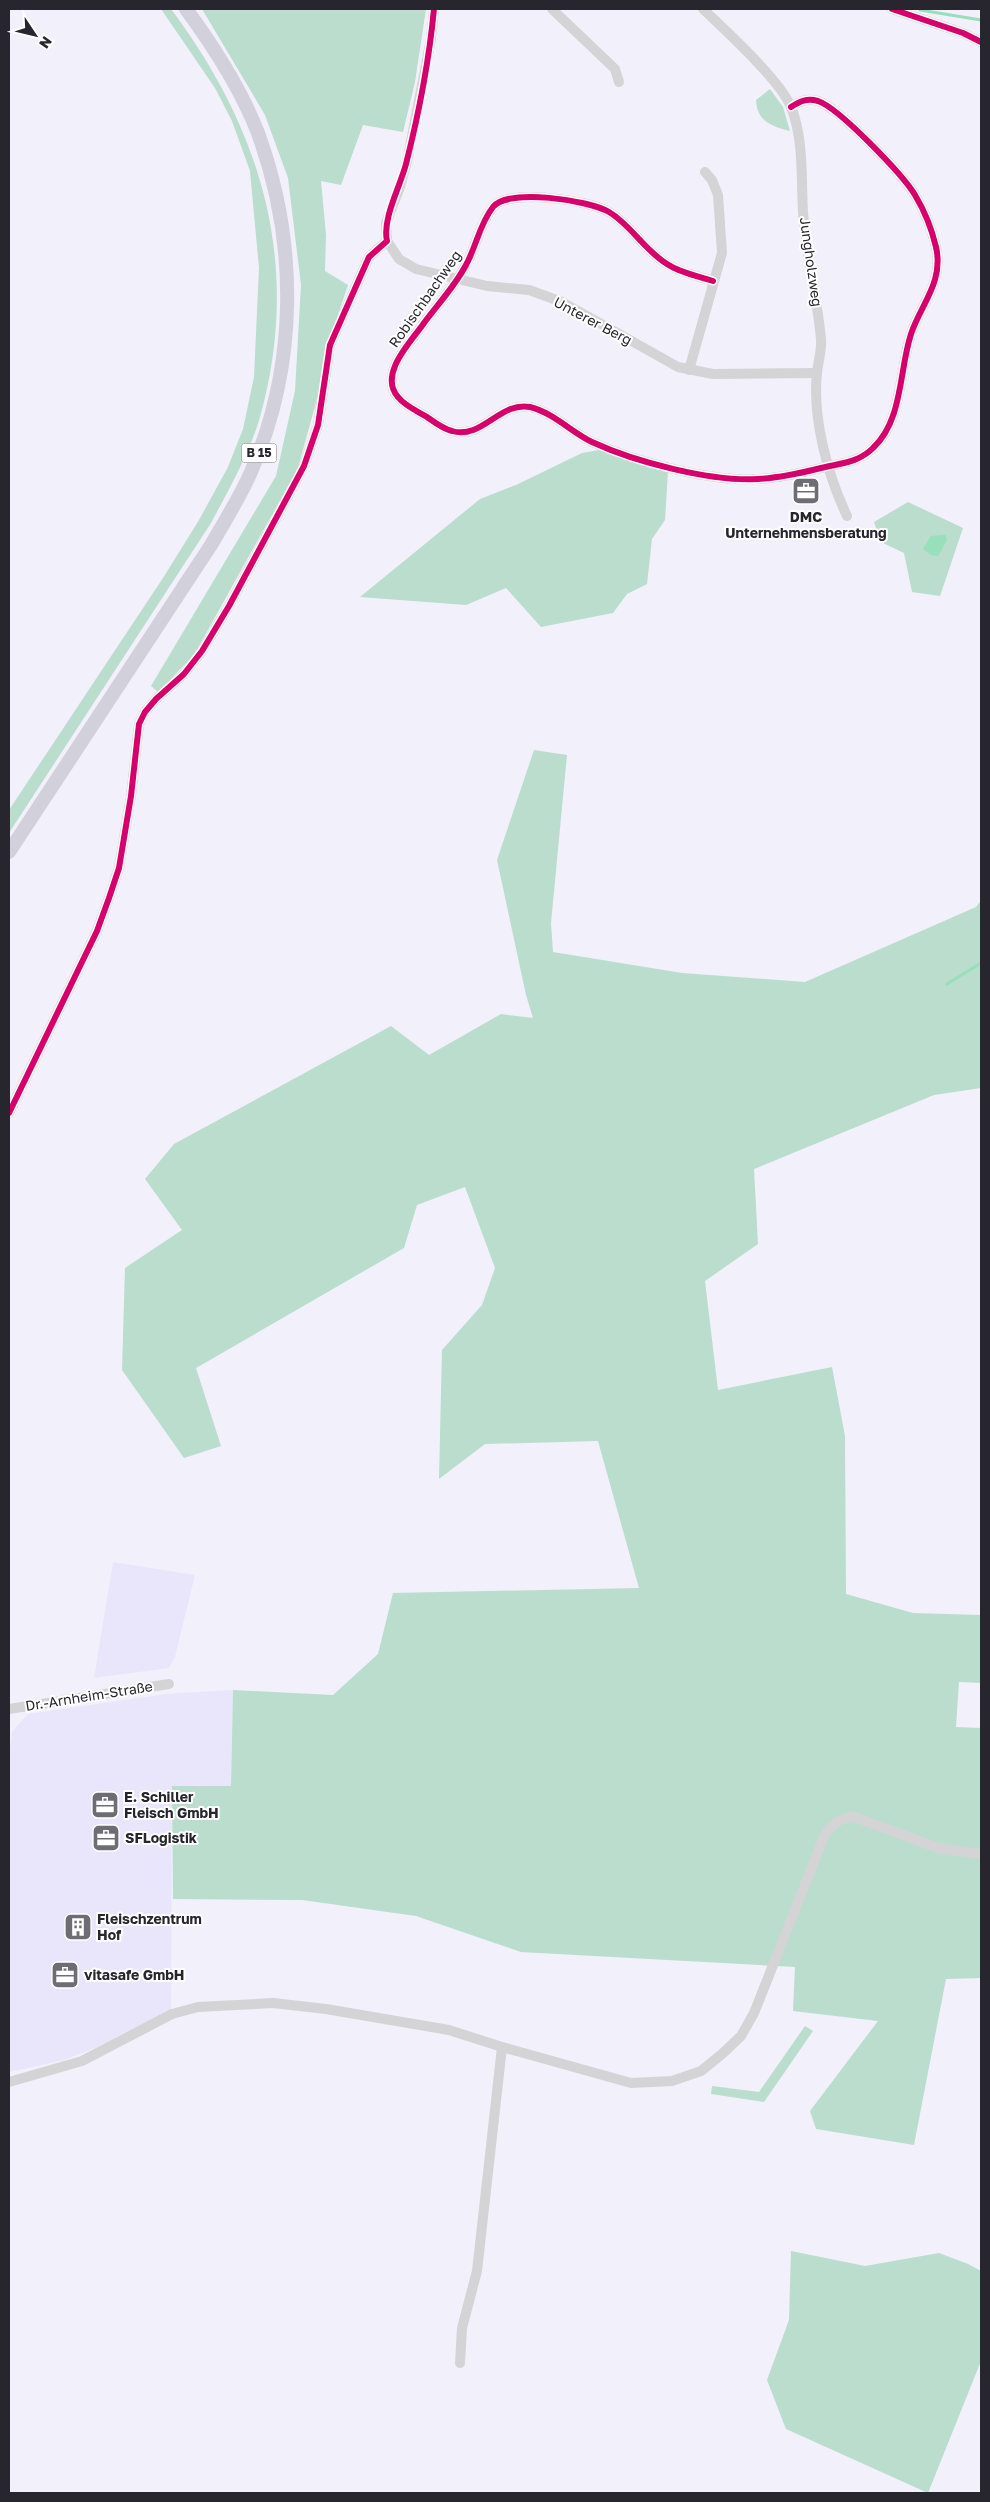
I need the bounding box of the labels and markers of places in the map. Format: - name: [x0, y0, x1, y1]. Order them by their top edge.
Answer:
- office icon: DMC Unternehmensberatung: [791, 476, 821, 506]
- place label: DMC Unternehmensberatung: [725, 508, 887, 541]
- place label: E. Schiller Fleisch GmbH: [124, 1788, 219, 1821]
- office icon: E. Schiller Fleisch GmbH: [90, 1790, 120, 1820]
- office icon: SFLogistik: [91, 1823, 121, 1853]
- place label: SFLogistik: [125, 1829, 197, 1846]
- place label: Fleischzentrum Hof: [97, 1910, 202, 1943]
- building icon: Fleischzentrum Hof: [63, 1912, 93, 1942]
- office icon: vitasafe GmbH: [50, 1960, 80, 1990]
- place label: vitasafe GmbH: [84, 1966, 185, 1983]

